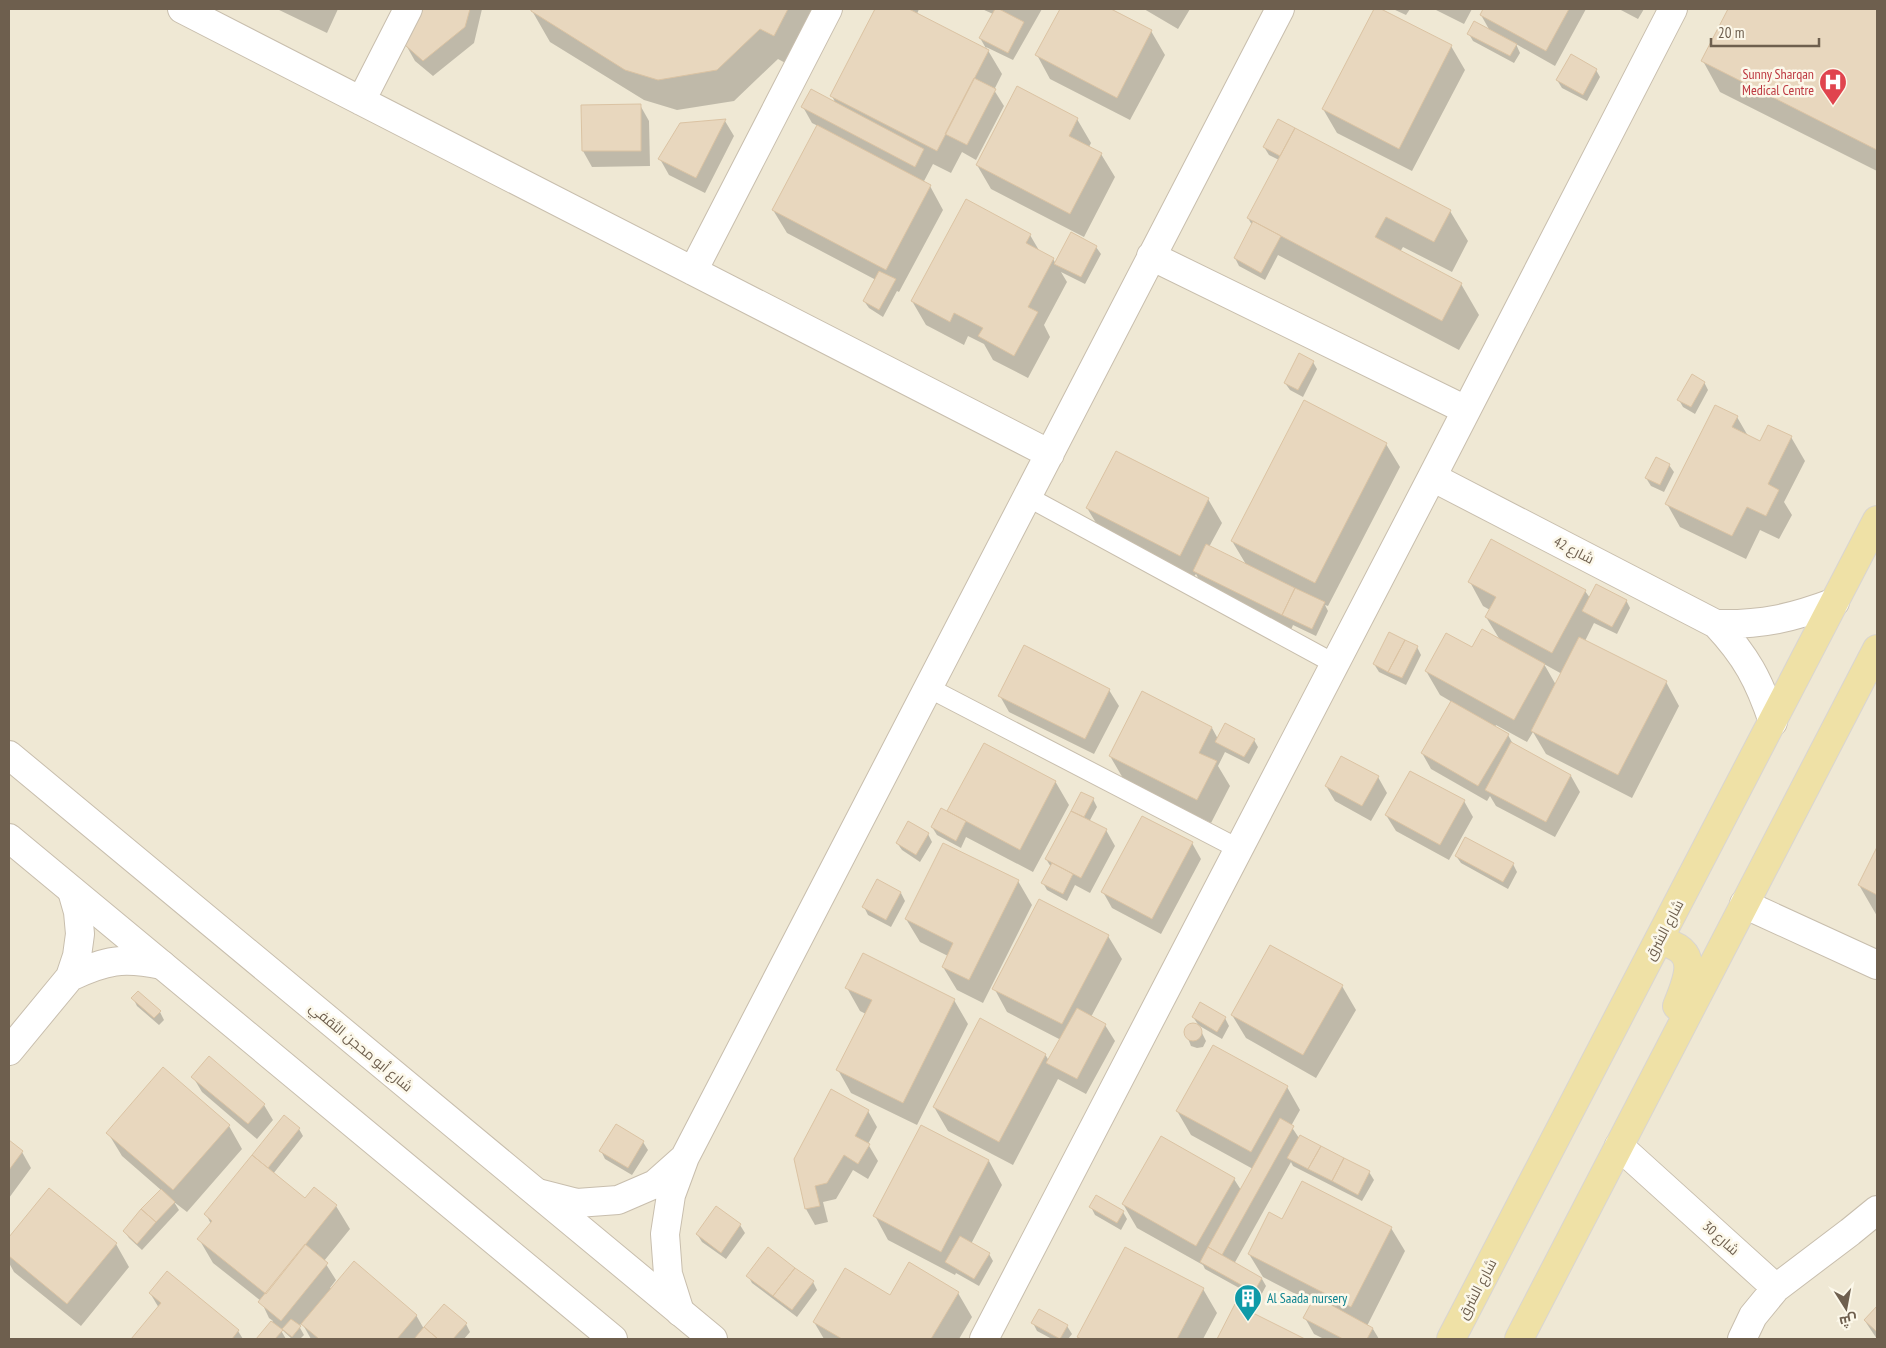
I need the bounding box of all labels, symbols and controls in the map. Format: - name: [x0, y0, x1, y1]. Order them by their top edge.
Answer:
- scale bar: [1711, 15, 1818, 47]
- text: 20 m: [1718, 23, 1744, 42]
- place label: Sunny Sharqan Medical Centre: [1742, 65, 1814, 99]
- hospital icon: Sunny Sharqan Medical Centre: [1818, 67, 1848, 106]
- street label: شارع 42: [1551, 532, 1597, 568]
- street label: شارع الشرق: [1641, 897, 1687, 963]
- street label: شارع أبو محجن الثقفي: [304, 999, 416, 1098]
- street label: شارع 30: [1699, 1217, 1743, 1259]
- street label: شارع الشرق: [1454, 1256, 1500, 1322]
- building icon: Al Saada nursery: [1233, 1283, 1263, 1322]
- north arrow: [1821, 1283, 1871, 1333]
- place label: Al Saada nursery: [1267, 1289, 1348, 1307]
- text: ش: [1838, 1310, 1859, 1331]

